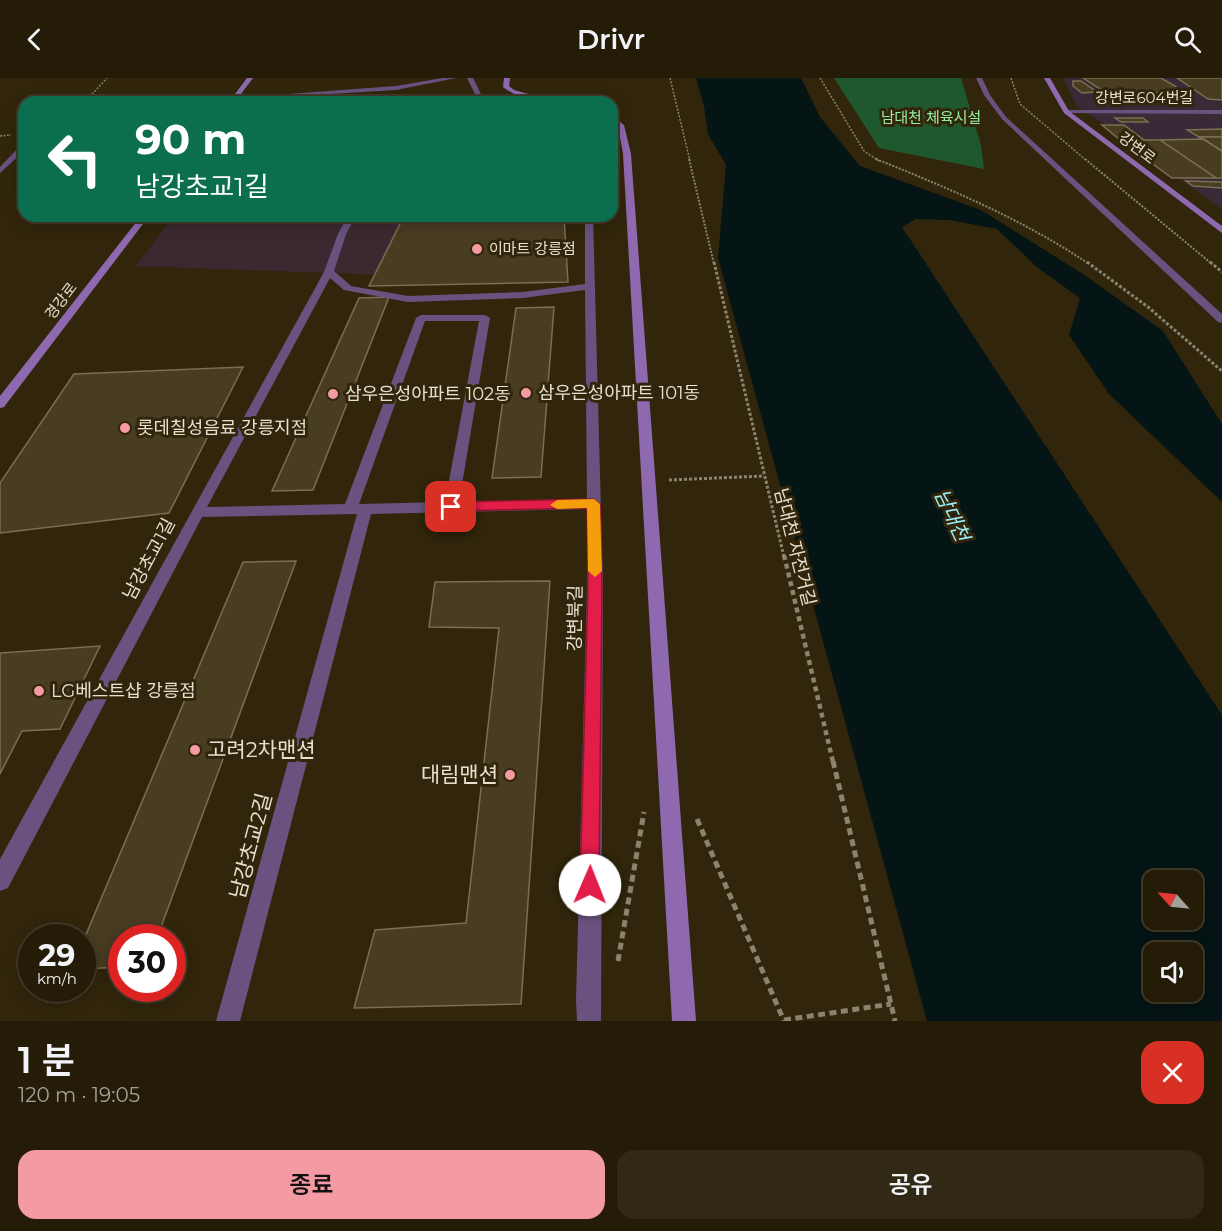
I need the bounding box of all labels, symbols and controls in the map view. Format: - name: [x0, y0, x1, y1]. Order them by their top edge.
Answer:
- icon: back: [18, 23, 51, 56]
- text: Drivr: [577, 23, 645, 56]
- icon: search: [1171, 23, 1204, 56]
- street label: 강변로604번길: [1095, 88, 1193, 107]
- park label: 남대천 체육시설: [881, 108, 981, 127]
- text: 90 m: [135, 113, 246, 165]
- icon: left: [36, 120, 114, 198]
- street label: 강변로: [1115, 128, 1160, 168]
- text: 남강초교1길: [135, 170, 269, 203]
- place label: 이마트 강릉점: [489, 239, 576, 258]
- marker: 이마트 강릉점: [470, 242, 484, 256]
- street label: 경강로: [41, 278, 81, 323]
- place label: 삼우은성아파트 101동: [538, 382, 700, 404]
- place label: 삼우은성아파트 102동: [345, 383, 511, 405]
- marker: 삼우은성아파트 101동: [519, 386, 533, 400]
- marker: 삼우은성아파트 102동: [326, 387, 340, 401]
- place label: 롯데칠성음료 강릉지점: [137, 417, 307, 439]
- marker: 롯데칠성음료 강릉지점: [118, 421, 132, 435]
- pin: [425, 481, 476, 532]
- water label: 남대천: [929, 485, 976, 547]
- street label: 남대천 자전거길: [770, 486, 820, 608]
- icon: arrive: [434, 490, 467, 523]
- street label: 남강초교1길: [118, 514, 180, 604]
- street label: 강변북길: [563, 585, 587, 651]
- place label: LG베스트샵 강릉점: [51, 680, 196, 702]
- marker: LG베스트샵 강릉점: [32, 684, 46, 698]
- place label: 고려2차맨션: [207, 737, 316, 762]
- marker: 고려2차맨션: [188, 743, 202, 757]
- place label: 대림맨션: [421, 762, 498, 787]
- marker: 대림맨션: [503, 768, 517, 782]
- street label: 남강초교2길: [224, 790, 277, 902]
- position arrow: [558, 853, 622, 917]
- north arrow: [1143, 870, 1203, 930]
- map controls: [1143, 870, 1203, 1002]
- speed limit sign: 30: [108, 924, 186, 1002]
- text: 29: [39, 937, 75, 974]
- button: sound: [1143, 942, 1203, 1002]
- text: km/h: [37, 969, 77, 988]
- text: 1 분: [18, 1038, 75, 1082]
- button: close: [1141, 1041, 1204, 1104]
- text: 120 m · 19:05: [18, 1083, 140, 1107]
- button: 종료: [18, 1150, 605, 1219]
- button: 공유: [617, 1150, 1204, 1219]

